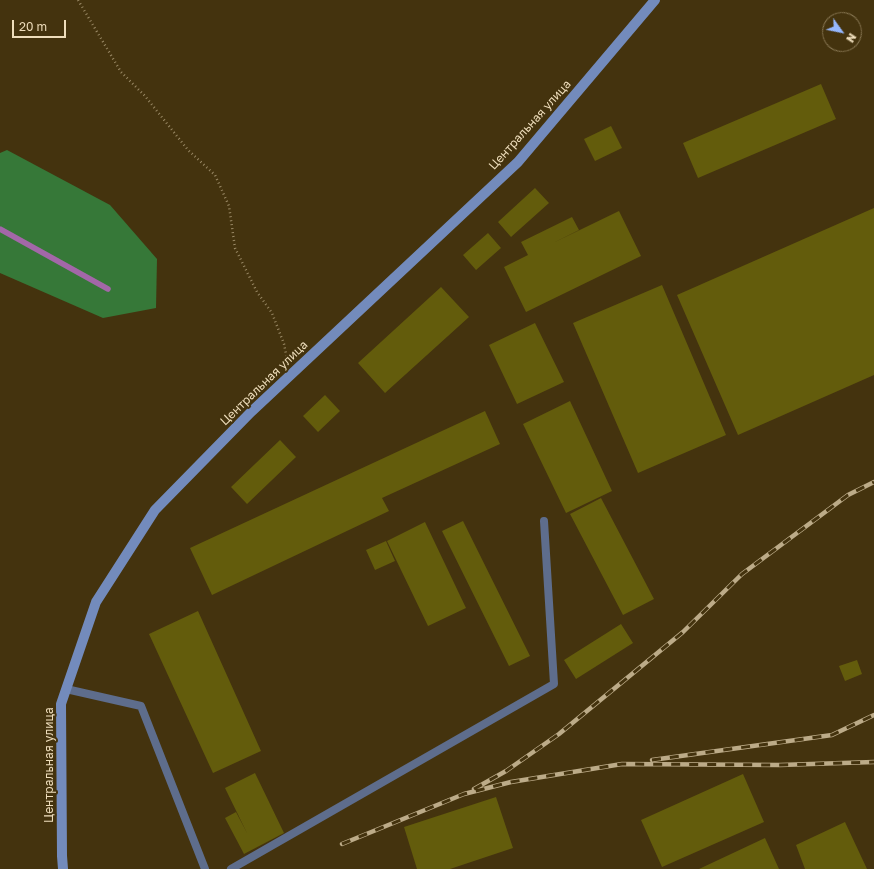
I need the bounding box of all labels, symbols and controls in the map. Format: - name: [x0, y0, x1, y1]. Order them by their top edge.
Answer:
- scale bar: [14, 12, 68, 38]
- north arrow: [822, 12, 862, 52]
- text: 20 m: [19, 19, 47, 34]
- text: N: [844, 31, 859, 45]
- street label: Центральная улица: [486, 77, 574, 173]
- street label: Центральная улица: [217, 338, 311, 428]
- street label: Центральная улица: [42, 707, 56, 823]

